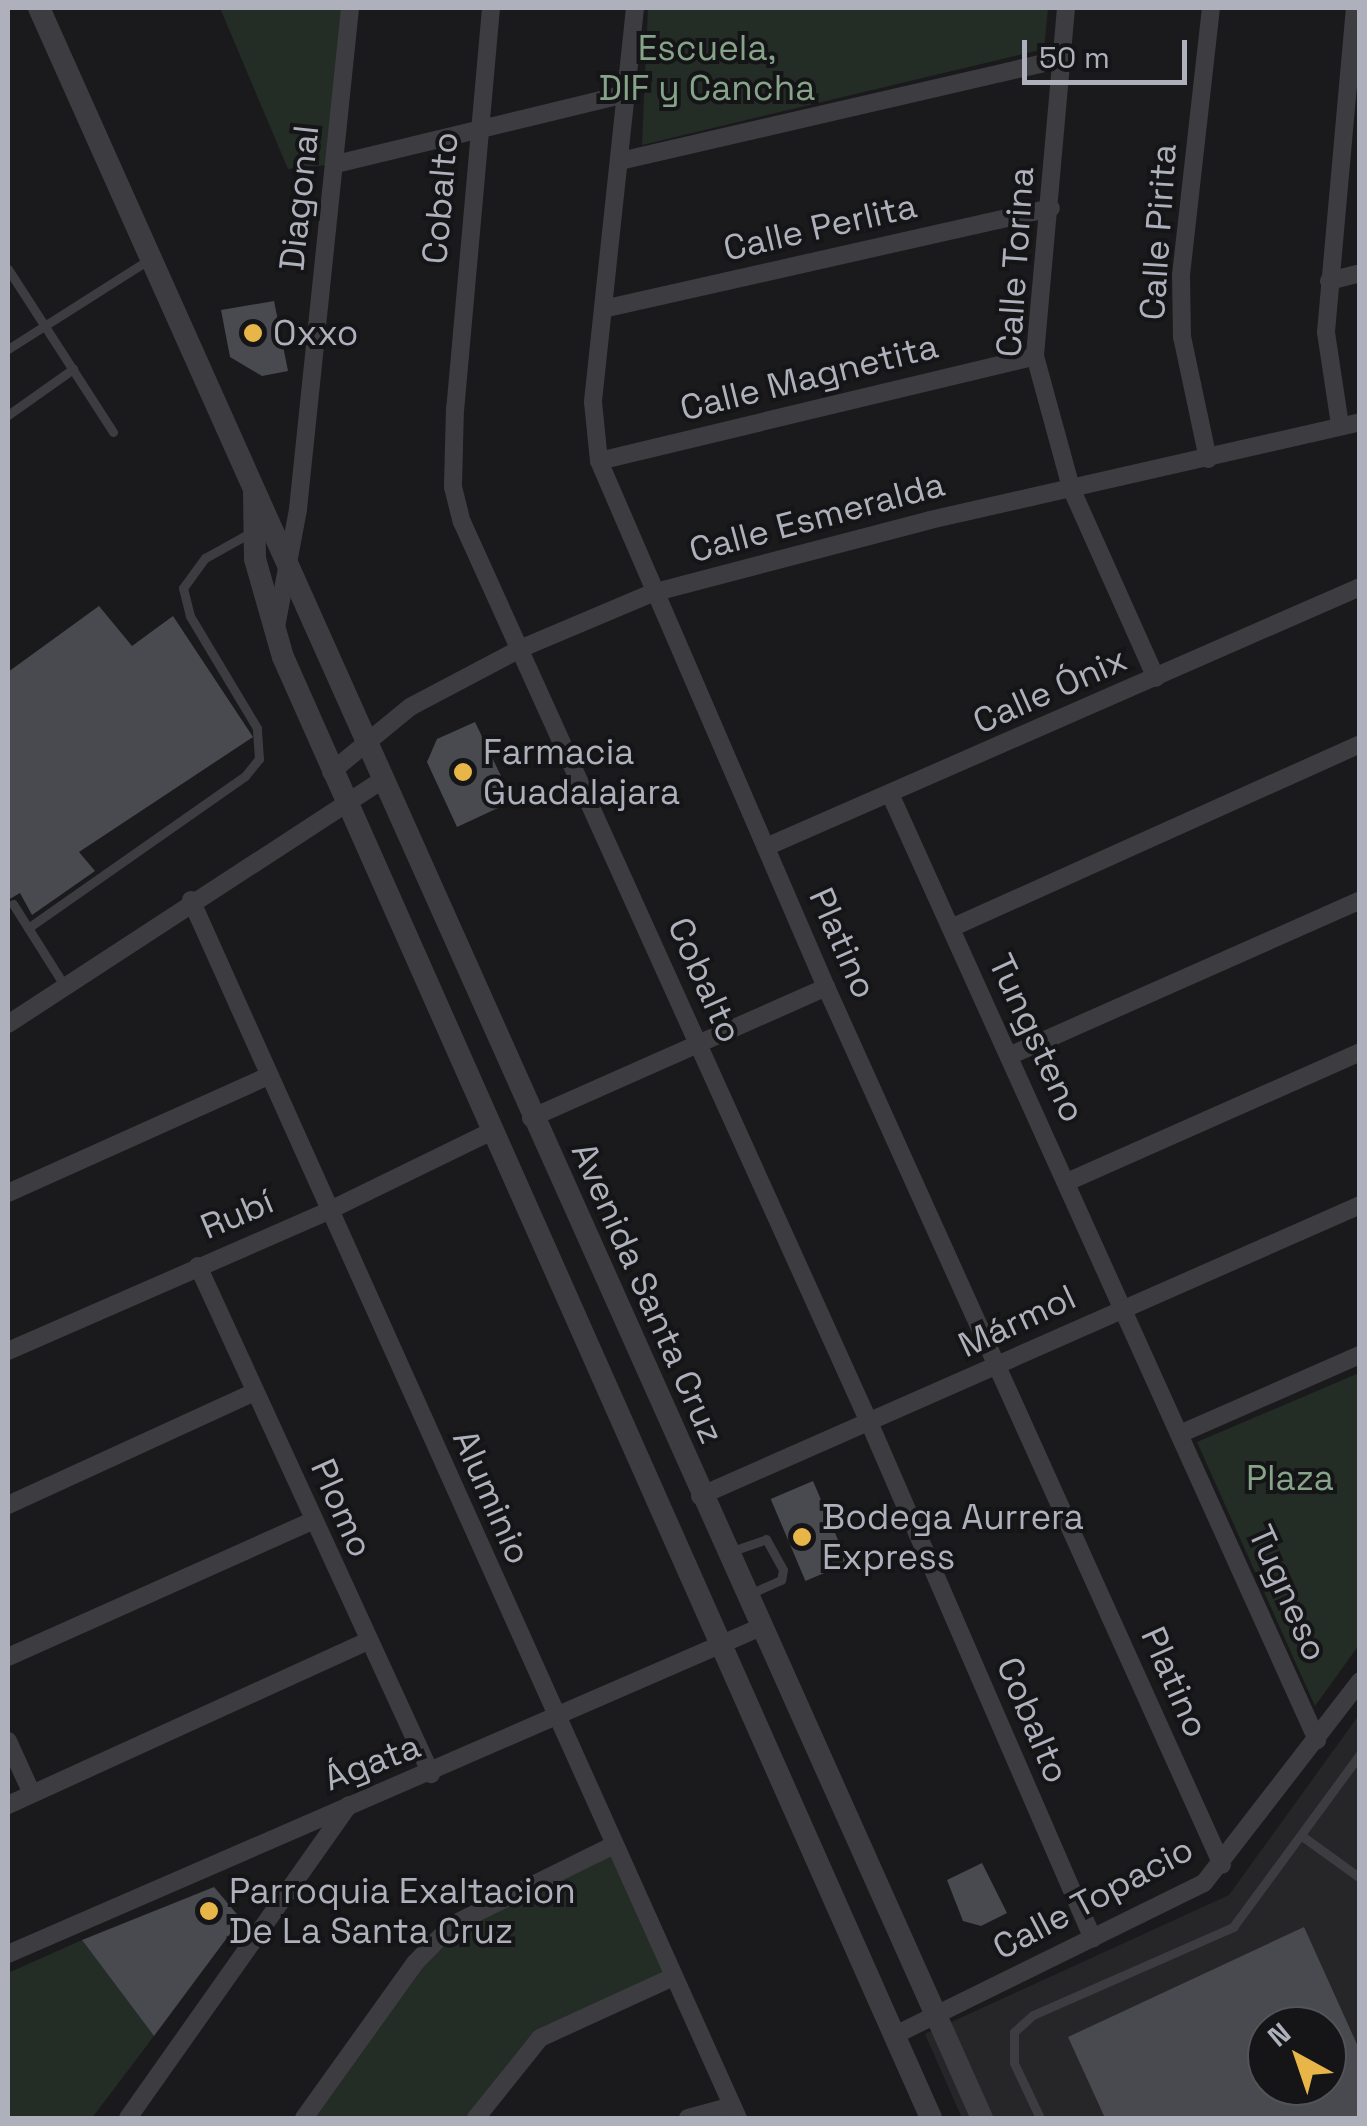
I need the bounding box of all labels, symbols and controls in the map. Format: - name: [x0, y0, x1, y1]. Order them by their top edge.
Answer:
- scale bar: [1027, 20, 1192, 82]
- park label: Escuela, DIF y Cancha: [599, 27, 815, 109]
- text: 50 m: [1039, 38, 1110, 77]
- street label: Diagonal: [271, 123, 327, 273]
- street label: Cobalto: [413, 130, 467, 266]
- street label: Calle Pirita: [1131, 142, 1185, 322]
- street label: Calle Torina: [987, 165, 1043, 359]
- street label: Calle Perlita: [719, 184, 921, 270]
- place label: Oxxo: [273, 312, 358, 354]
- marker: Oxxo: [242, 322, 264, 344]
- street label: Calle Magnetita: [676, 325, 942, 429]
- street label: Calle Esmeralda: [685, 463, 949, 571]
- street label: Calle Ónix: [967, 638, 1133, 742]
- place label: Farmacia Guadalajara: [483, 731, 680, 813]
- marker: Farmacia Guadalajara: [452, 761, 474, 783]
- street label: Platino: [800, 881, 886, 1005]
- street label: Cobalto: [659, 911, 751, 1049]
- street label: Tungsteno: [980, 947, 1094, 1129]
- street label: Avenida Santa Cruz: [563, 1136, 733, 1450]
- street label: Rubí: [194, 1180, 280, 1248]
- street label: Mármol: [952, 1276, 1082, 1366]
- street label: Aluminio: [444, 1423, 540, 1571]
- street label: Plomo: [302, 1452, 382, 1564]
- park label: Plaza: [1246, 1457, 1334, 1499]
- place label: Bodega Aurrera Express: [822, 1496, 1084, 1578]
- street label: Tugneso: [1240, 1519, 1336, 1667]
- marker: Bodega Aurrera Express: [791, 1526, 813, 1548]
- street label: Platino: [1132, 1620, 1218, 1744]
- street label: Cobalto: [988, 1651, 1078, 1789]
- street label: Ágata: [318, 1725, 426, 1799]
- street label: Calle Topacio: [985, 1827, 1201, 1969]
- place label: Parroquia Exaltacion De La Santa Cruz: [229, 1870, 576, 1952]
- marker: Parroquia Exaltacion De La Santa Cruz: [198, 1900, 220, 1922]
- north arrow: [1247, 2006, 1347, 2106]
- text: N: [1260, 2015, 1298, 2054]

